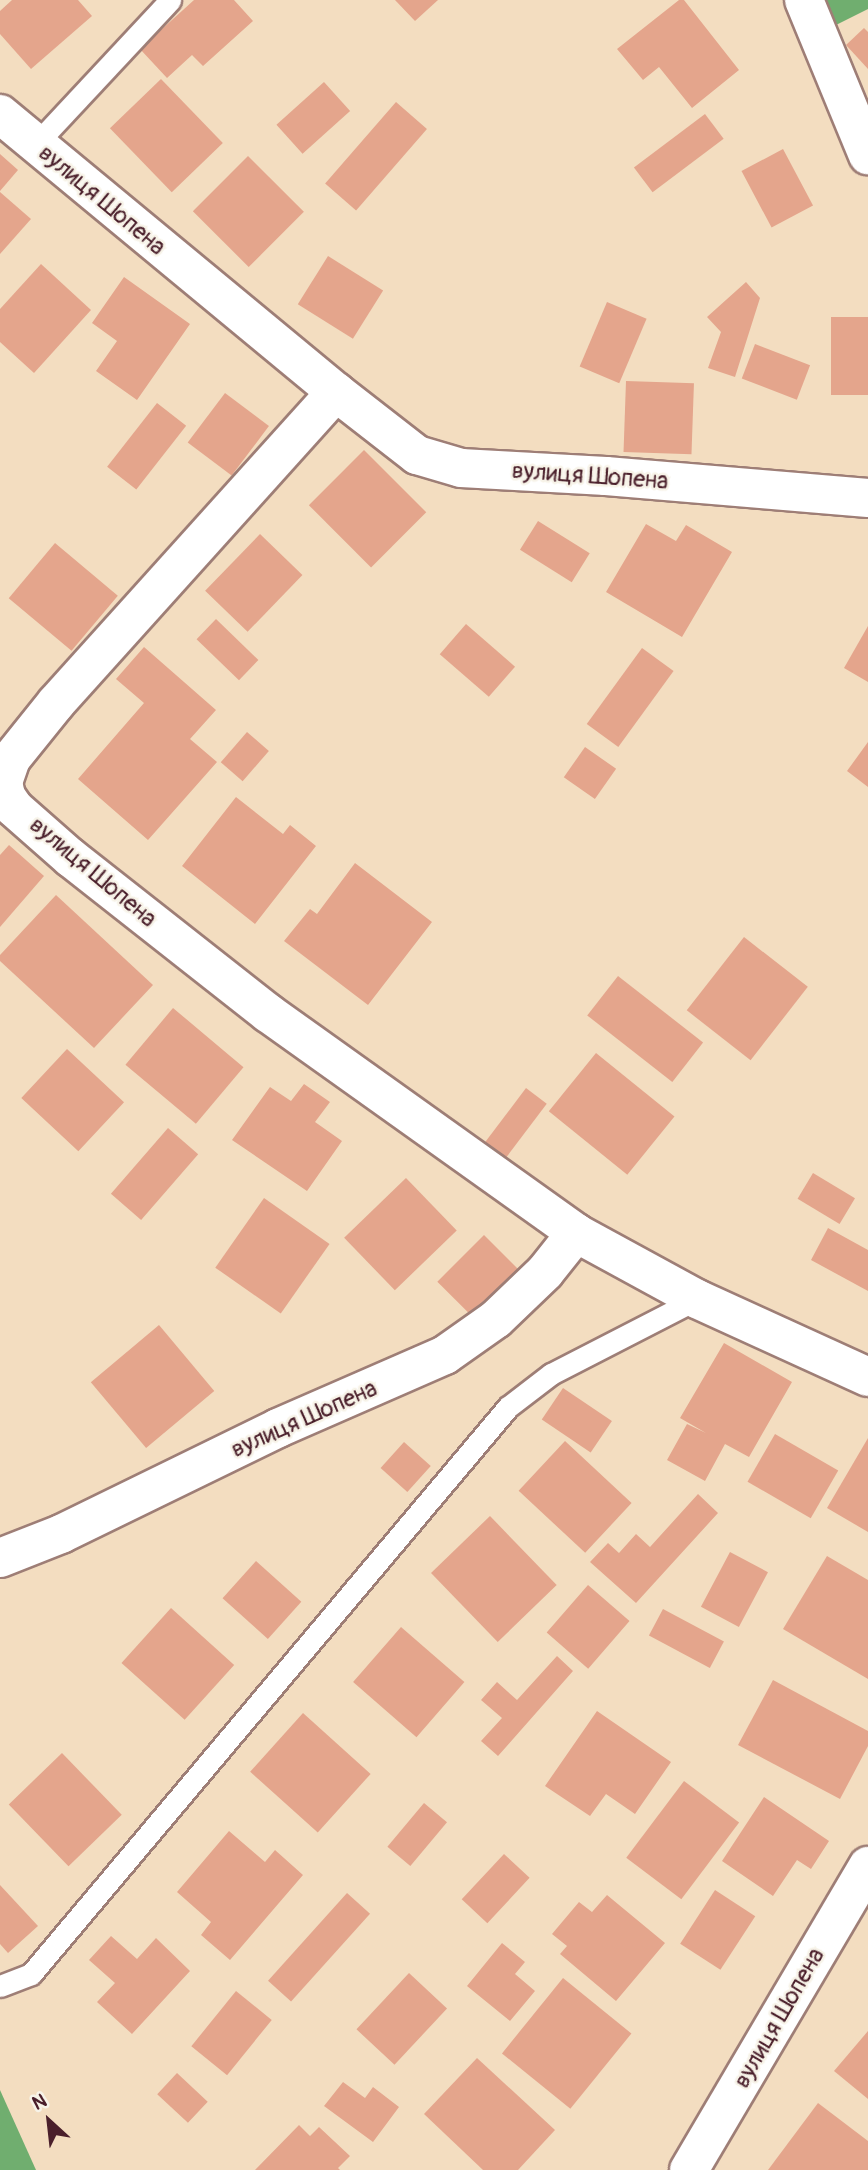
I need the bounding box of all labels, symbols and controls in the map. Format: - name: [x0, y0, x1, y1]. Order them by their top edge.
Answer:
- street label: вулиця Шопена: [33, 139, 171, 261]
- street label: вулиця Шопена: [511, 456, 669, 496]
- street label: вулиця Шопена: [24, 811, 162, 933]
- street label: вулиця Шопена: [227, 1374, 381, 1464]
- street label: вулиця Шопена: [727, 1943, 831, 2093]
- north arrow: [14, 2086, 84, 2156]
- text: N: [28, 2089, 51, 2116]

